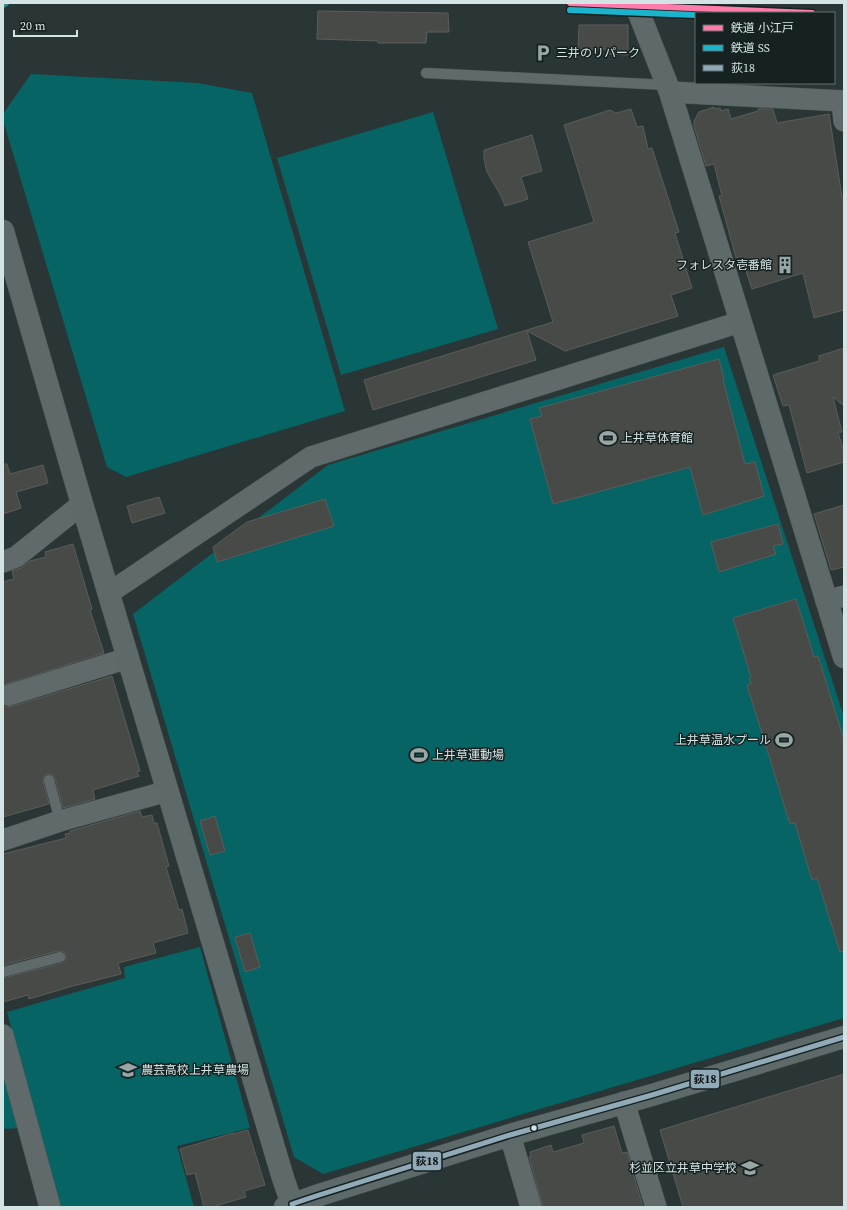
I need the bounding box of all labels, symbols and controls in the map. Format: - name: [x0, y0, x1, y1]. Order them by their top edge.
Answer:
- scale bar: [14, 12, 77, 38]
- legend: [695, 12, 835, 84]
- text: 20 m: [20, 18, 46, 34]
- text: 鉄道 小江戸: [731, 20, 794, 36]
- text: 鉄道 SS: [731, 40, 770, 56]
- parking icon: 三井のリパーク: [533, 43, 553, 63]
- place label: 三井のリパーク: [556, 45, 640, 61]
- text: 荻18: [731, 60, 755, 76]
- building icon: フォレスタ壱番館: [775, 255, 795, 275]
- place label: フォレスタ壱番館: [676, 257, 772, 273]
- sports icon: 上井草体育館: [598, 428, 618, 448]
- place label: 上井草体育館: [621, 430, 693, 446]
- sports icon: 上井草温水プール: [774, 730, 794, 750]
- place label: 上井草温水プール: [675, 732, 771, 748]
- sports icon: 上井草運動場: [409, 745, 429, 765]
- place label: 上井草運動場: [432, 747, 504, 763]
- school or university icon: 農芸高校上井草農場: [118, 1060, 138, 1080]
- place label: 農芸高校上井草農場: [141, 1062, 249, 1078]
- line badge: 荻18: [690, 1069, 720, 1089]
- text: 荻18: [694, 1072, 716, 1087]
- unlabelled marker: [529, 1123, 539, 1133]
- line badge: 荻18: [412, 1151, 442, 1171]
- text: 荻18: [416, 1154, 438, 1169]
- school or university icon: 杉並区立井草中学校: [740, 1158, 760, 1178]
- place label: 杉並区立井草中学校: [629, 1160, 737, 1176]

